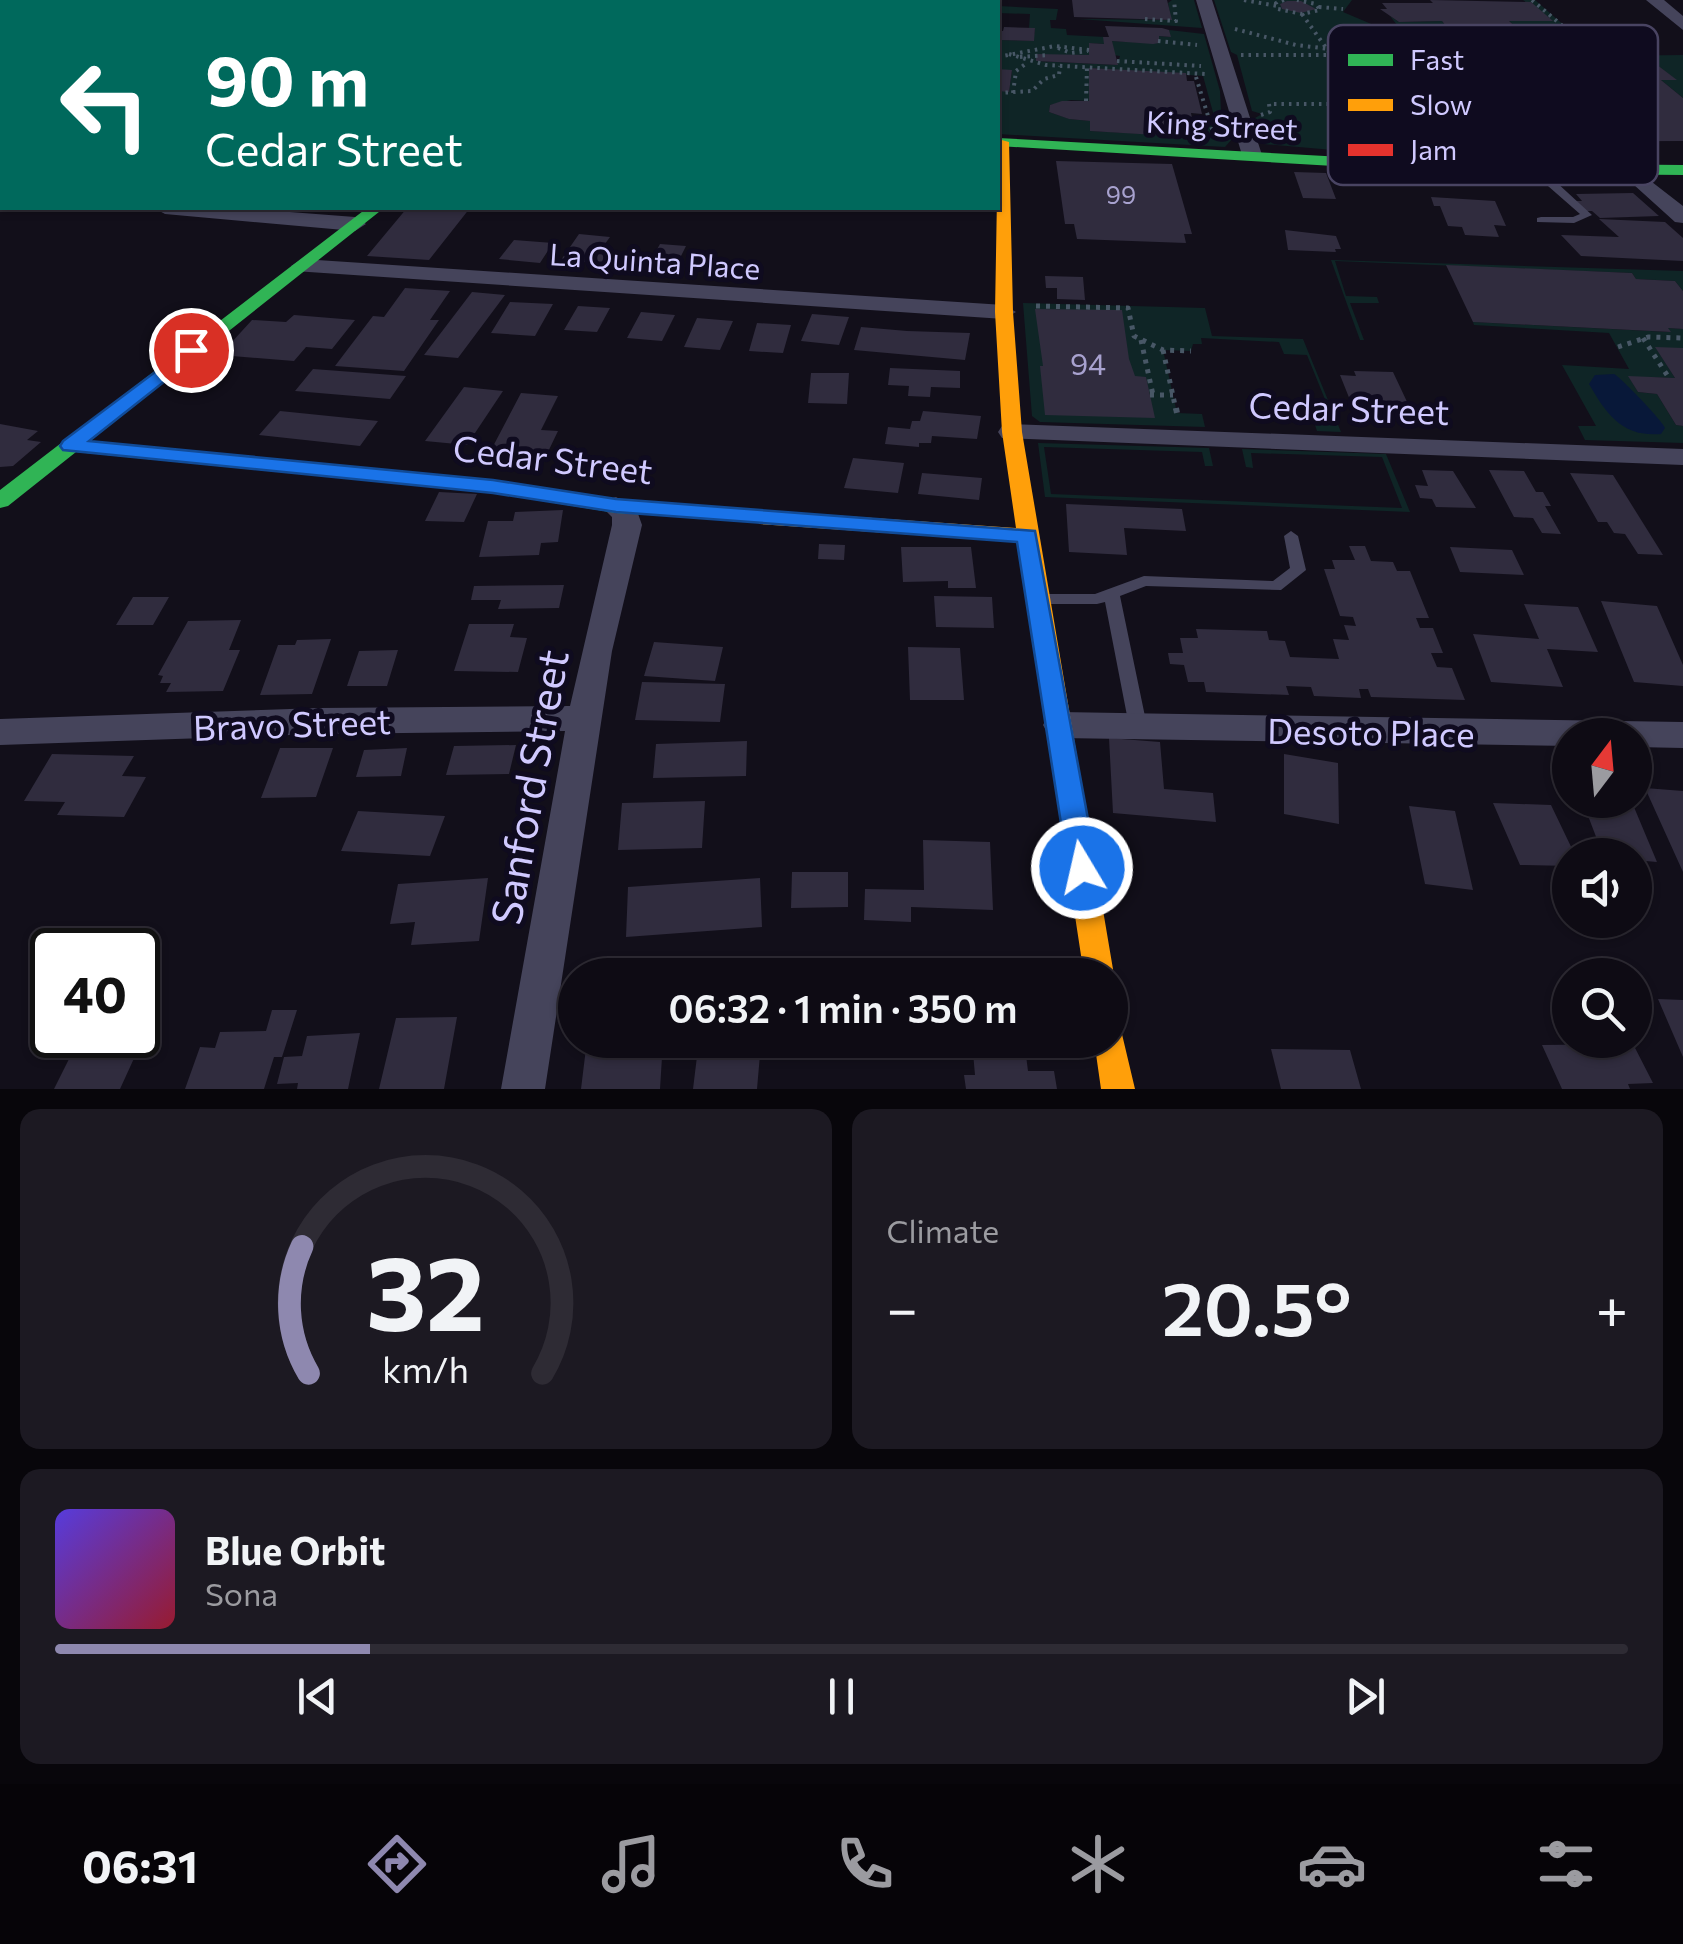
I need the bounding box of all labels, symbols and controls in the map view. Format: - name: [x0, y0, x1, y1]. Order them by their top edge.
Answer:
- legend: [1328, 25, 1658, 185]
- text: 90 m: [205, 35, 369, 120]
- icon: left: [40, 40, 170, 170]
- text: Fast: [1410, 42, 1464, 76]
- text: Slow: [1410, 87, 1472, 121]
- street label: King Street: [1145, 102, 1299, 146]
- text: Cedar Street: [205, 120, 463, 175]
- text: Jam: [1410, 132, 1457, 166]
- house number: 99: [1106, 179, 1136, 209]
- street label: La Quinta Place: [548, 234, 762, 286]
- pin: [149, 308, 234, 393]
- icon: arrive: [164, 323, 219, 378]
- house number: 94: [1070, 344, 1106, 381]
- street label: Cedar Street: [1248, 382, 1450, 432]
- street label: Cedar Street: [451, 424, 655, 492]
- street label: Sanford Street: [478, 645, 578, 929]
- street label: Bravo Street: [192, 698, 392, 748]
- street label: Desoto Place: [1267, 708, 1475, 754]
- north arrow: [1552, 718, 1652, 818]
- map controls: [1552, 718, 1652, 1058]
- position arrow: [1030, 816, 1134, 920]
- button: sound: [1552, 838, 1652, 938]
- speed limit sign: 40: [30, 928, 160, 1058]
- button: search: [1552, 958, 1652, 1058]
- text: 06:32 · 1 min · 350 m: [669, 984, 1017, 1031]
- text: Climate: [887, 1210, 999, 1250]
- text: 32: [366, 1225, 485, 1352]
- text: 20.5°: [1162, 1260, 1352, 1351]
- text: −: [887, 1273, 918, 1340]
- text: +: [1596, 1273, 1628, 1340]
- text: km/h: [382, 1347, 469, 1390]
- text: Blue Orbit: [205, 1526, 385, 1573]
- text: Sona: [205, 1573, 278, 1613]
- icon: previous: [290, 1669, 345, 1724]
- icon: pause: [814, 1669, 869, 1724]
- icon: next: [1338, 1669, 1393, 1724]
- icon: directions: [362, 1829, 432, 1899]
- icon: music: [596, 1829, 666, 1899]
- icon: phone: [830, 1829, 900, 1899]
- icon: climate: [1063, 1829, 1133, 1899]
- icon: car: [1297, 1829, 1367, 1899]
- icon: filters: [1531, 1829, 1601, 1899]
- text: 06:31: [82, 1837, 198, 1892]

